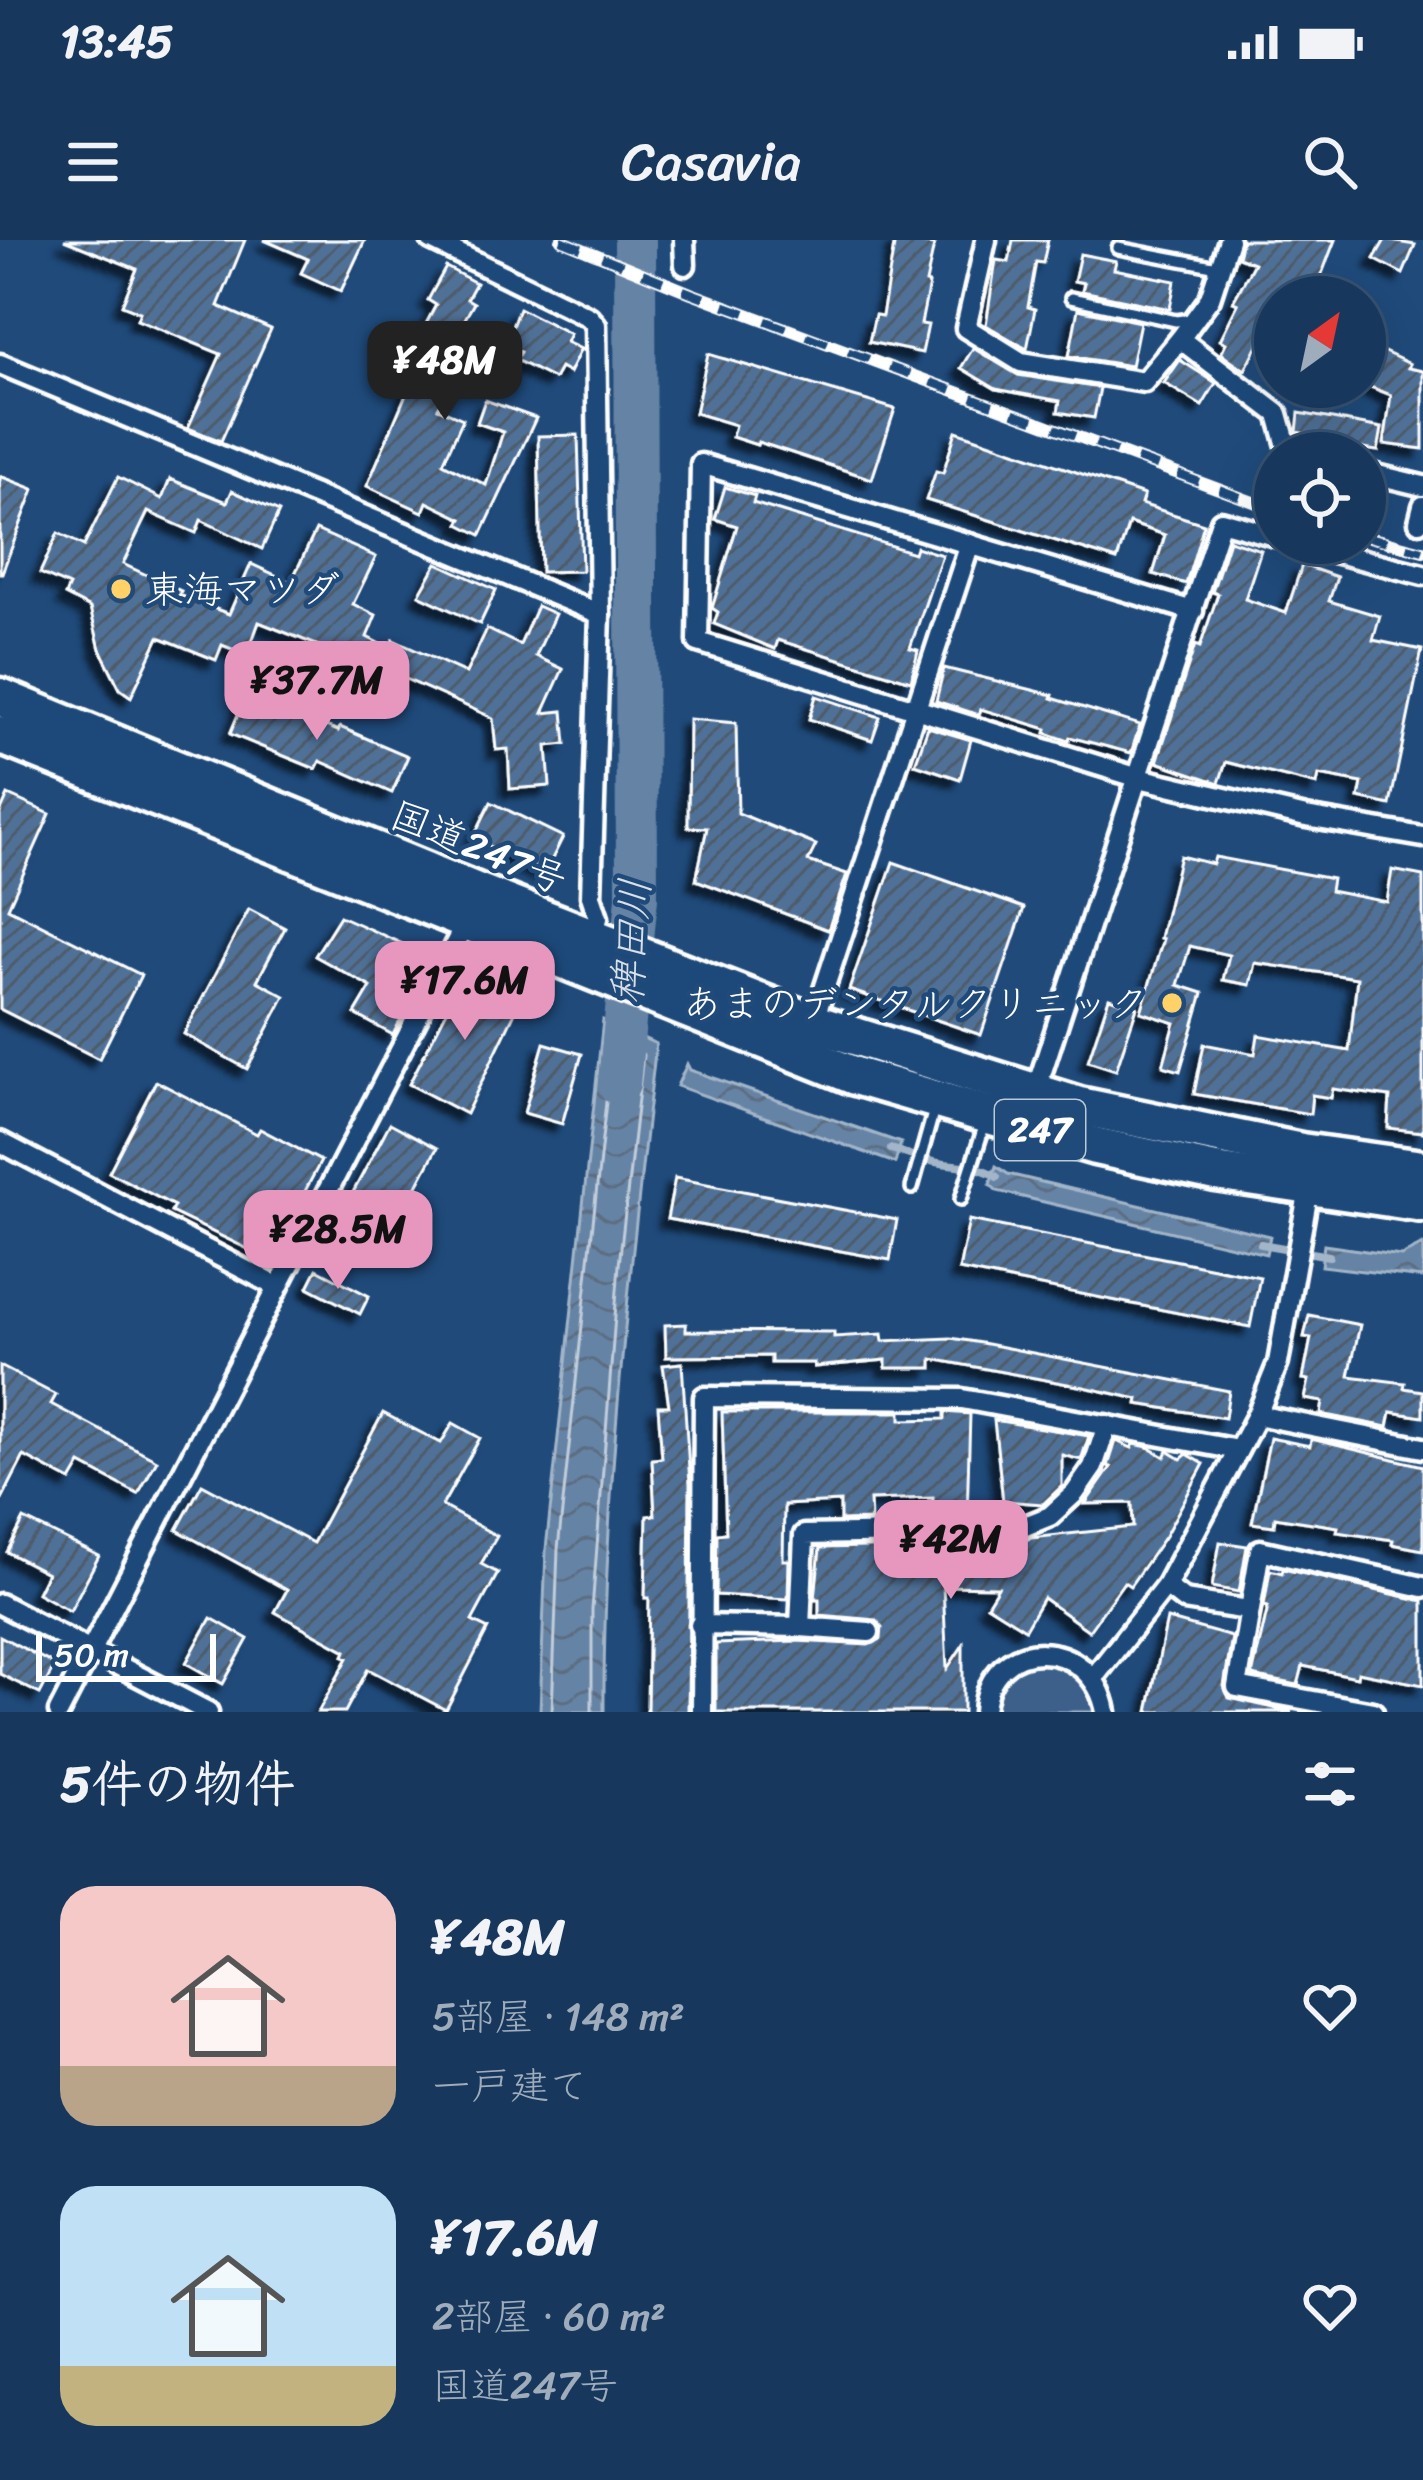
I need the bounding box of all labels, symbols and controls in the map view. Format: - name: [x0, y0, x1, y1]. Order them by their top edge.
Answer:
- text: 13:45: [60, 2, 173, 82]
- text: Casavia: [622, 114, 801, 210]
- icon: menu: [60, 129, 126, 195]
- icon: search: [1297, 129, 1363, 195]
- north arrow: [1254, 276, 1386, 408]
- map controls: [1254, 276, 1386, 564]
- pin: ¥48M: [374, 321, 516, 423]
- text: ¥48M: [394, 325, 496, 394]
- button: locate: [1254, 432, 1386, 564]
- place label: 東海マツダ: [145, 555, 340, 624]
- marker: 東海マツダ: [108, 576, 134, 602]
- pin: ¥37.7M: [219, 641, 415, 743]
- text: ¥37.7M: [251, 645, 383, 714]
- street label: 国道247号: [380, 780, 578, 914]
- water label: 稗田川: [590, 876, 672, 1006]
- pin: ¥17.6M: [367, 941, 563, 1043]
- text: ¥17.6M: [402, 945, 528, 1014]
- place label: あまのデンタルクリニック: [682, 969, 1148, 1038]
- marker: あまのデンタルクリニック: [1159, 990, 1185, 1016]
- road number: 247: [995, 1100, 1085, 1160]
- pin: ¥28.5M: [240, 1190, 436, 1292]
- text: ¥28.5M: [270, 1194, 406, 1263]
- pin: ¥42M: [880, 1500, 1022, 1602]
- text: ¥42M: [901, 1504, 1001, 1573]
- text: 50 m: [54, 1626, 129, 1684]
- scale bar: [36, 1628, 216, 1681]
- text: 5件の物件: [60, 1739, 295, 1829]
- icon: filters: [1297, 1751, 1363, 1817]
- text: ¥48M: [432, 1892, 565, 1982]
- icon: home: [156, 1934, 300, 2078]
- icon: heart: [1297, 1973, 1363, 2039]
- text: 5部屋 · 148 m²: [432, 1982, 685, 2051]
- text: 一戸建て: [432, 2051, 588, 2120]
- text: ¥17.6M: [432, 2192, 597, 2282]
- icon: home: [156, 2234, 300, 2378]
- icon: heart: [1297, 2273, 1363, 2339]
- text: 2部屋 · 60 m²: [432, 2282, 665, 2351]
- text: 国道247号: [432, 2351, 618, 2420]

